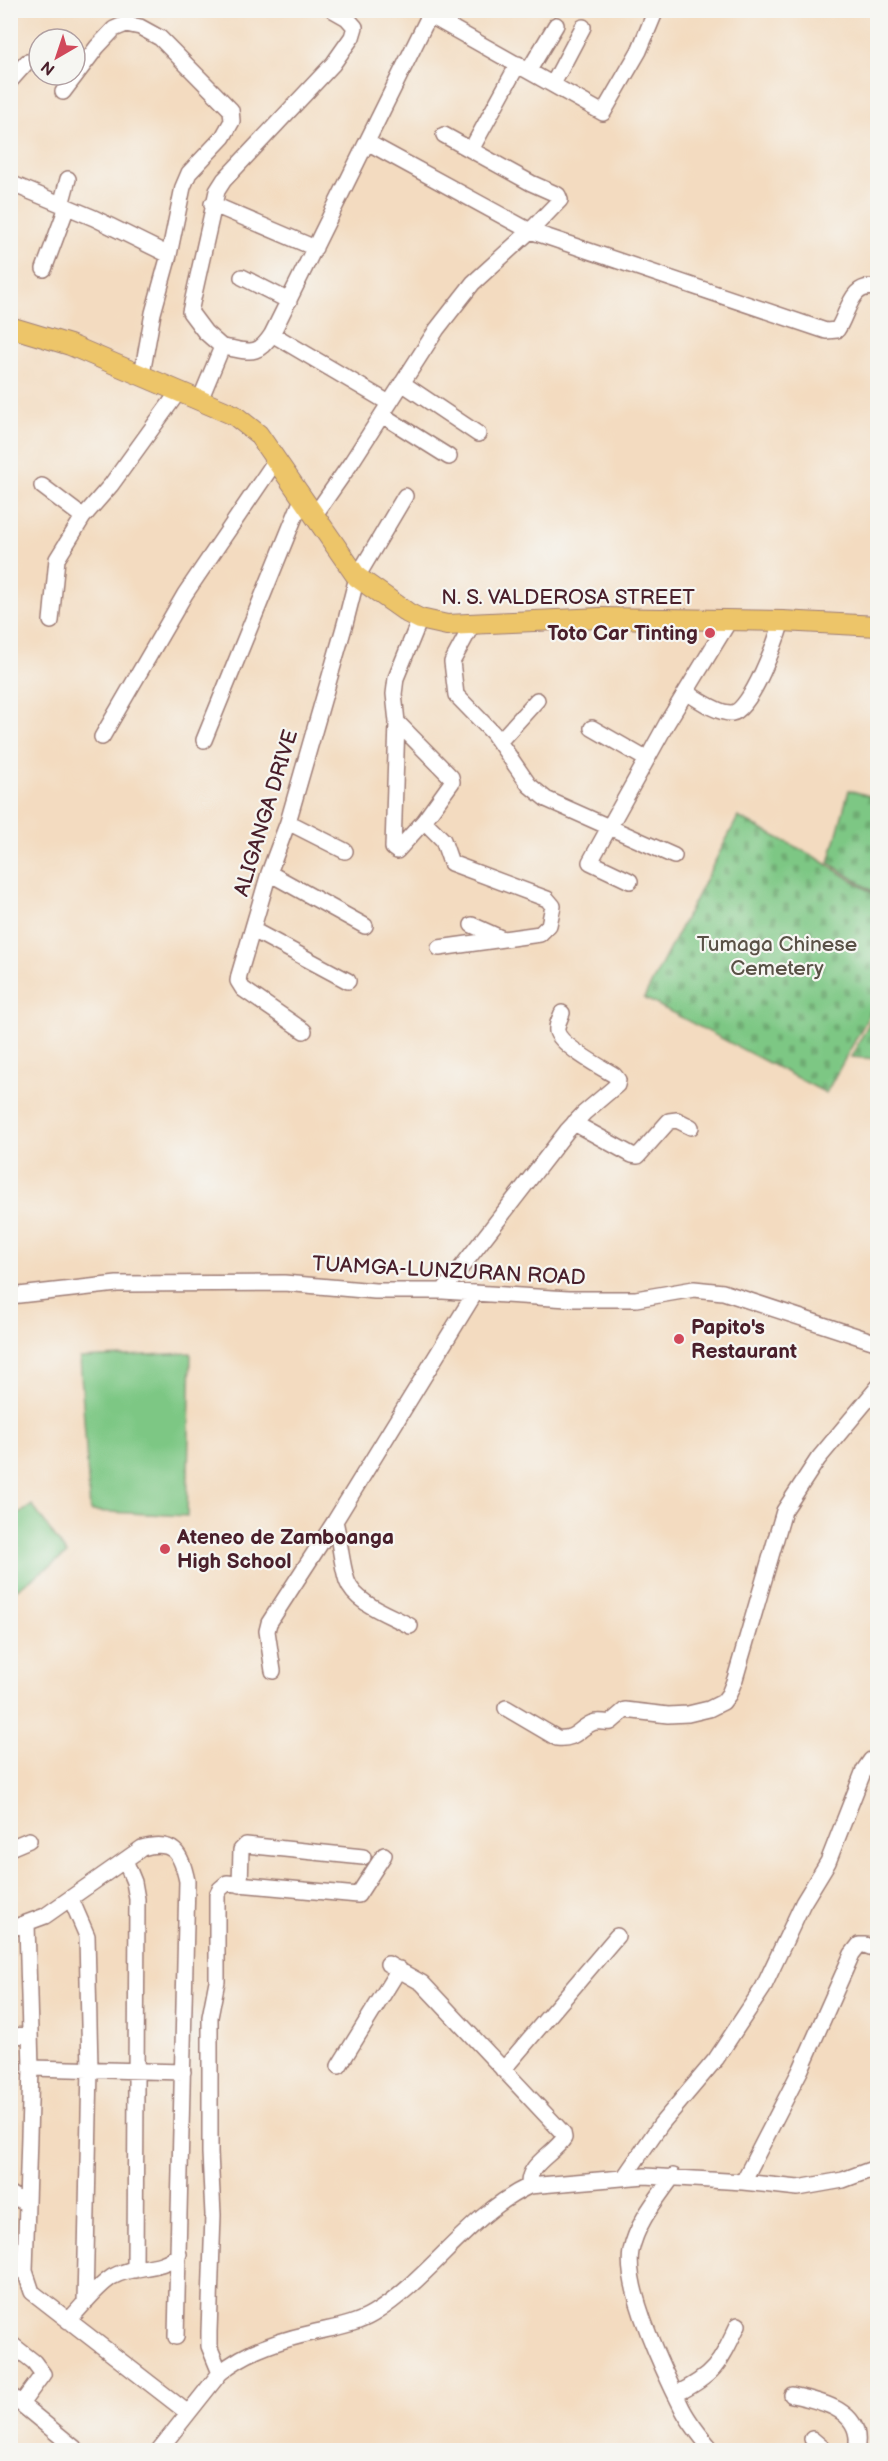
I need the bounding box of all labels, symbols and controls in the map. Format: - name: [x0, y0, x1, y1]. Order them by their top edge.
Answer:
- north arrow: [27, 27, 87, 87]
- text: N: [38, 56, 59, 79]
- street label: N. S. VALDEROSA STREET: [441, 585, 695, 610]
- place label: Toto Car Tinting: [547, 621, 698, 646]
- marker: Toto Car Tinting: [703, 626, 717, 640]
- street label: ALIGANGA DRIVE: [229, 727, 303, 899]
- park label: Tumaga Chinese Cemetery: [697, 932, 857, 981]
- street label: TUAMGA-LUNZURAN ROAD: [312, 1251, 586, 1291]
- place label: Papito's Restaurant: [691, 1315, 797, 1364]
- marker: Papito's Restaurant: [672, 1332, 686, 1346]
- place label: Ateneo de Zamboanga High School: [176, 1525, 394, 1574]
- marker: Ateneo de Zamboanga High School: [158, 1542, 172, 1556]

